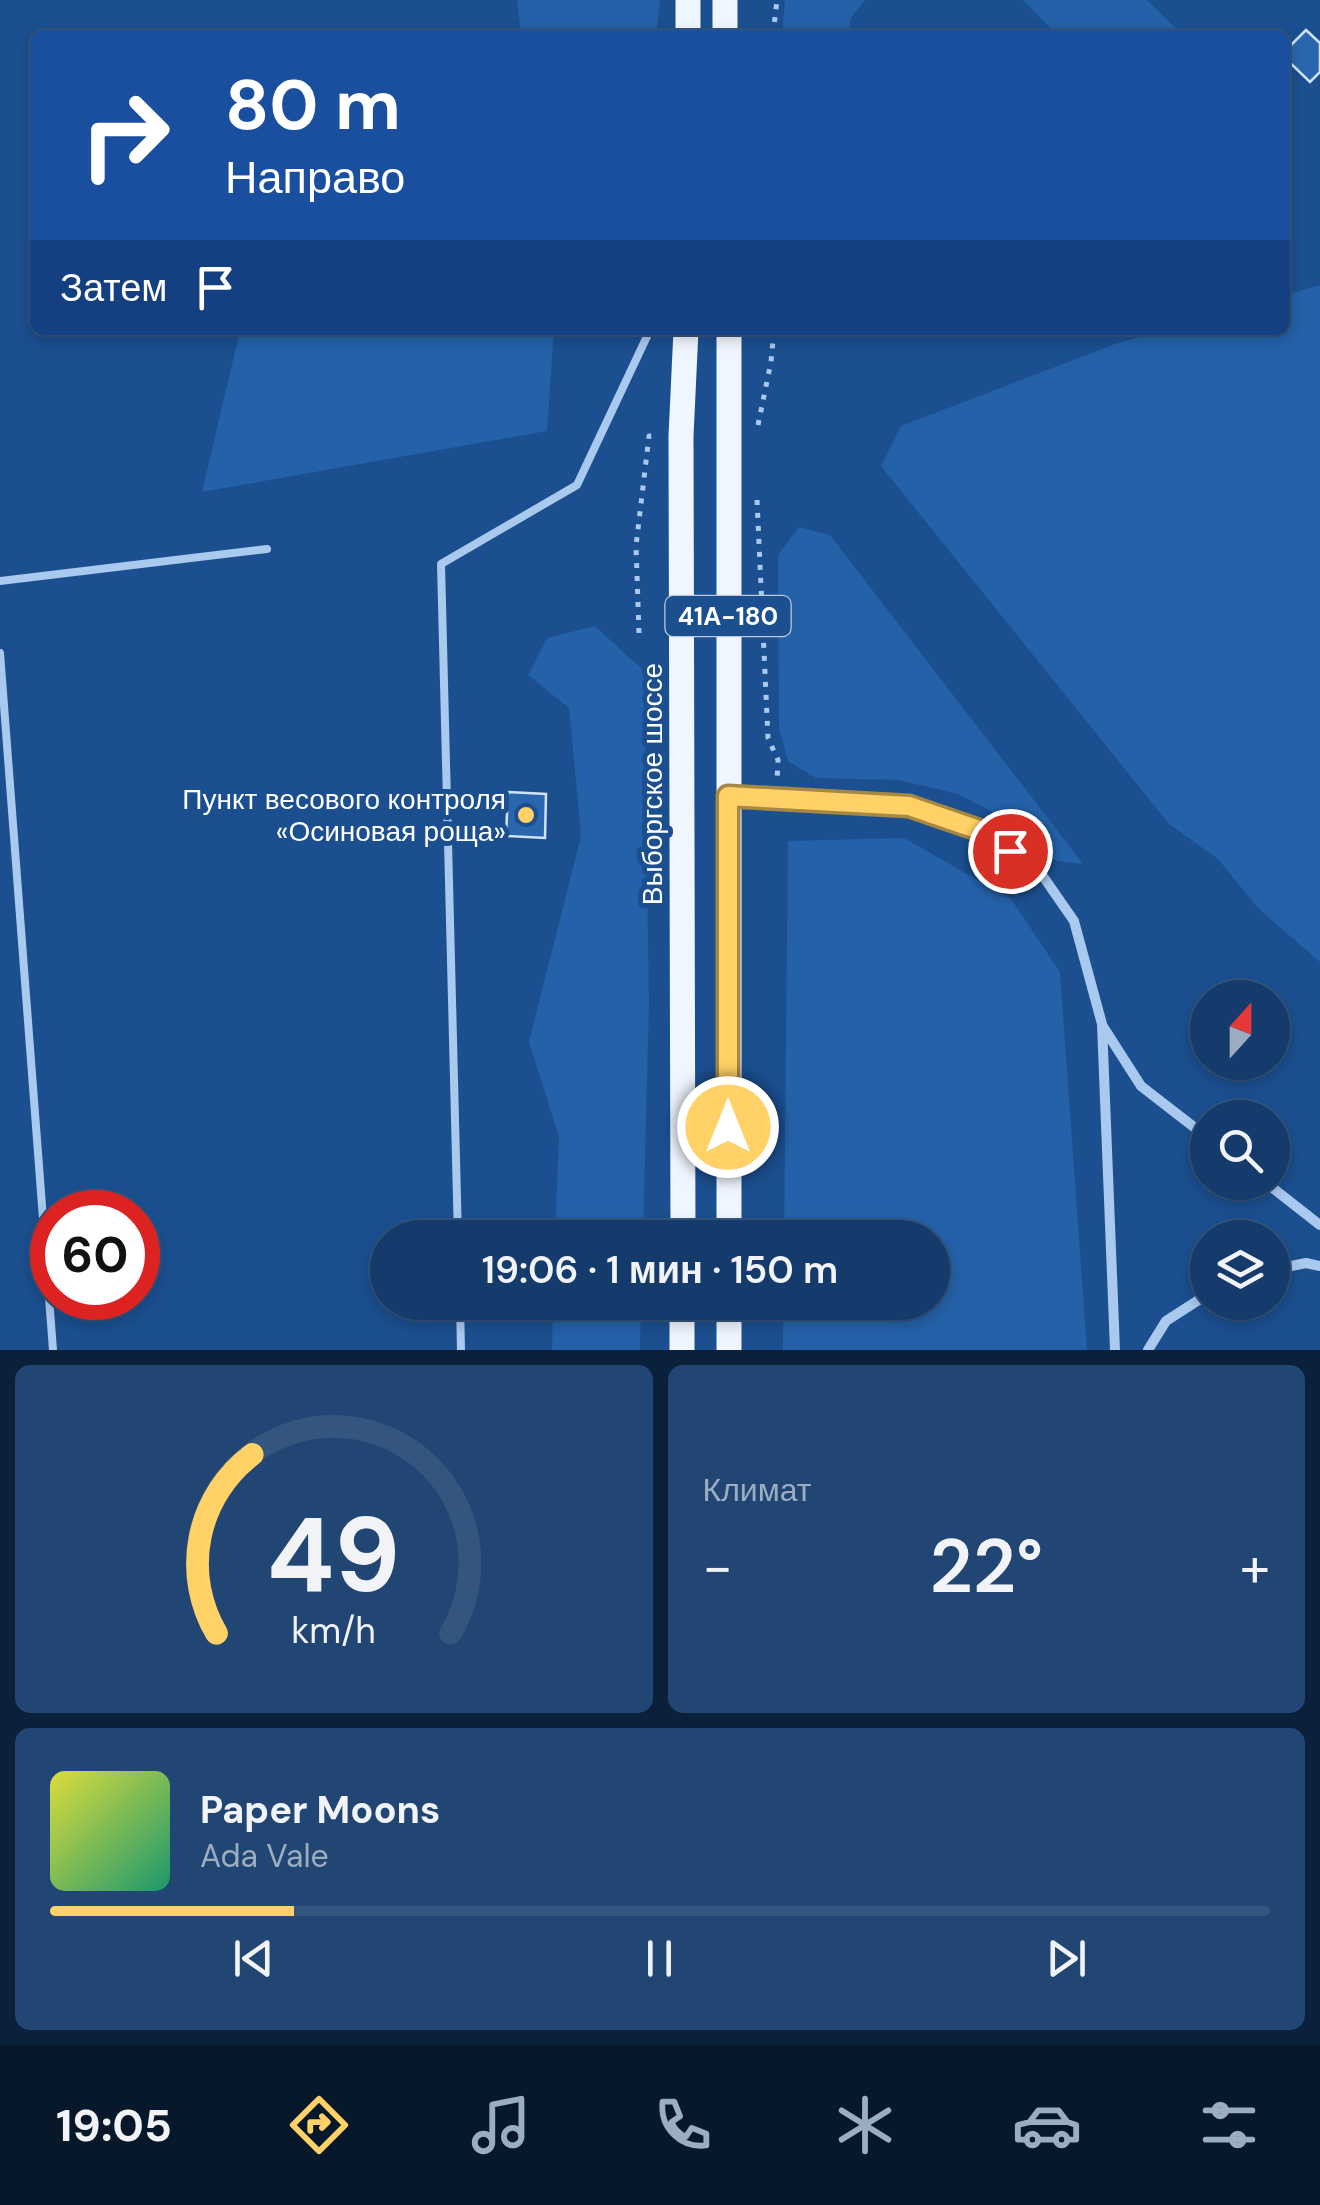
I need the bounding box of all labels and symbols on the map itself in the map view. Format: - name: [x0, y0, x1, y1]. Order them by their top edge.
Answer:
- road number: 41А-180: [666, 596, 790, 636]
- street label: Выборгское шоссе: [634, 663, 671, 905]
- place label: Пункт весового контроля «Осиновая роща»: [182, 781, 506, 850]
- marker: Пункт весового контроля «Осиновая роща»: [515, 804, 537, 826]
- pin: [968, 809, 1053, 894]
- north arrow: [1190, 980, 1290, 1080]
- position arrow: [676, 1075, 780, 1179]
- speed limit sign: 60: [30, 1190, 160, 1320]

